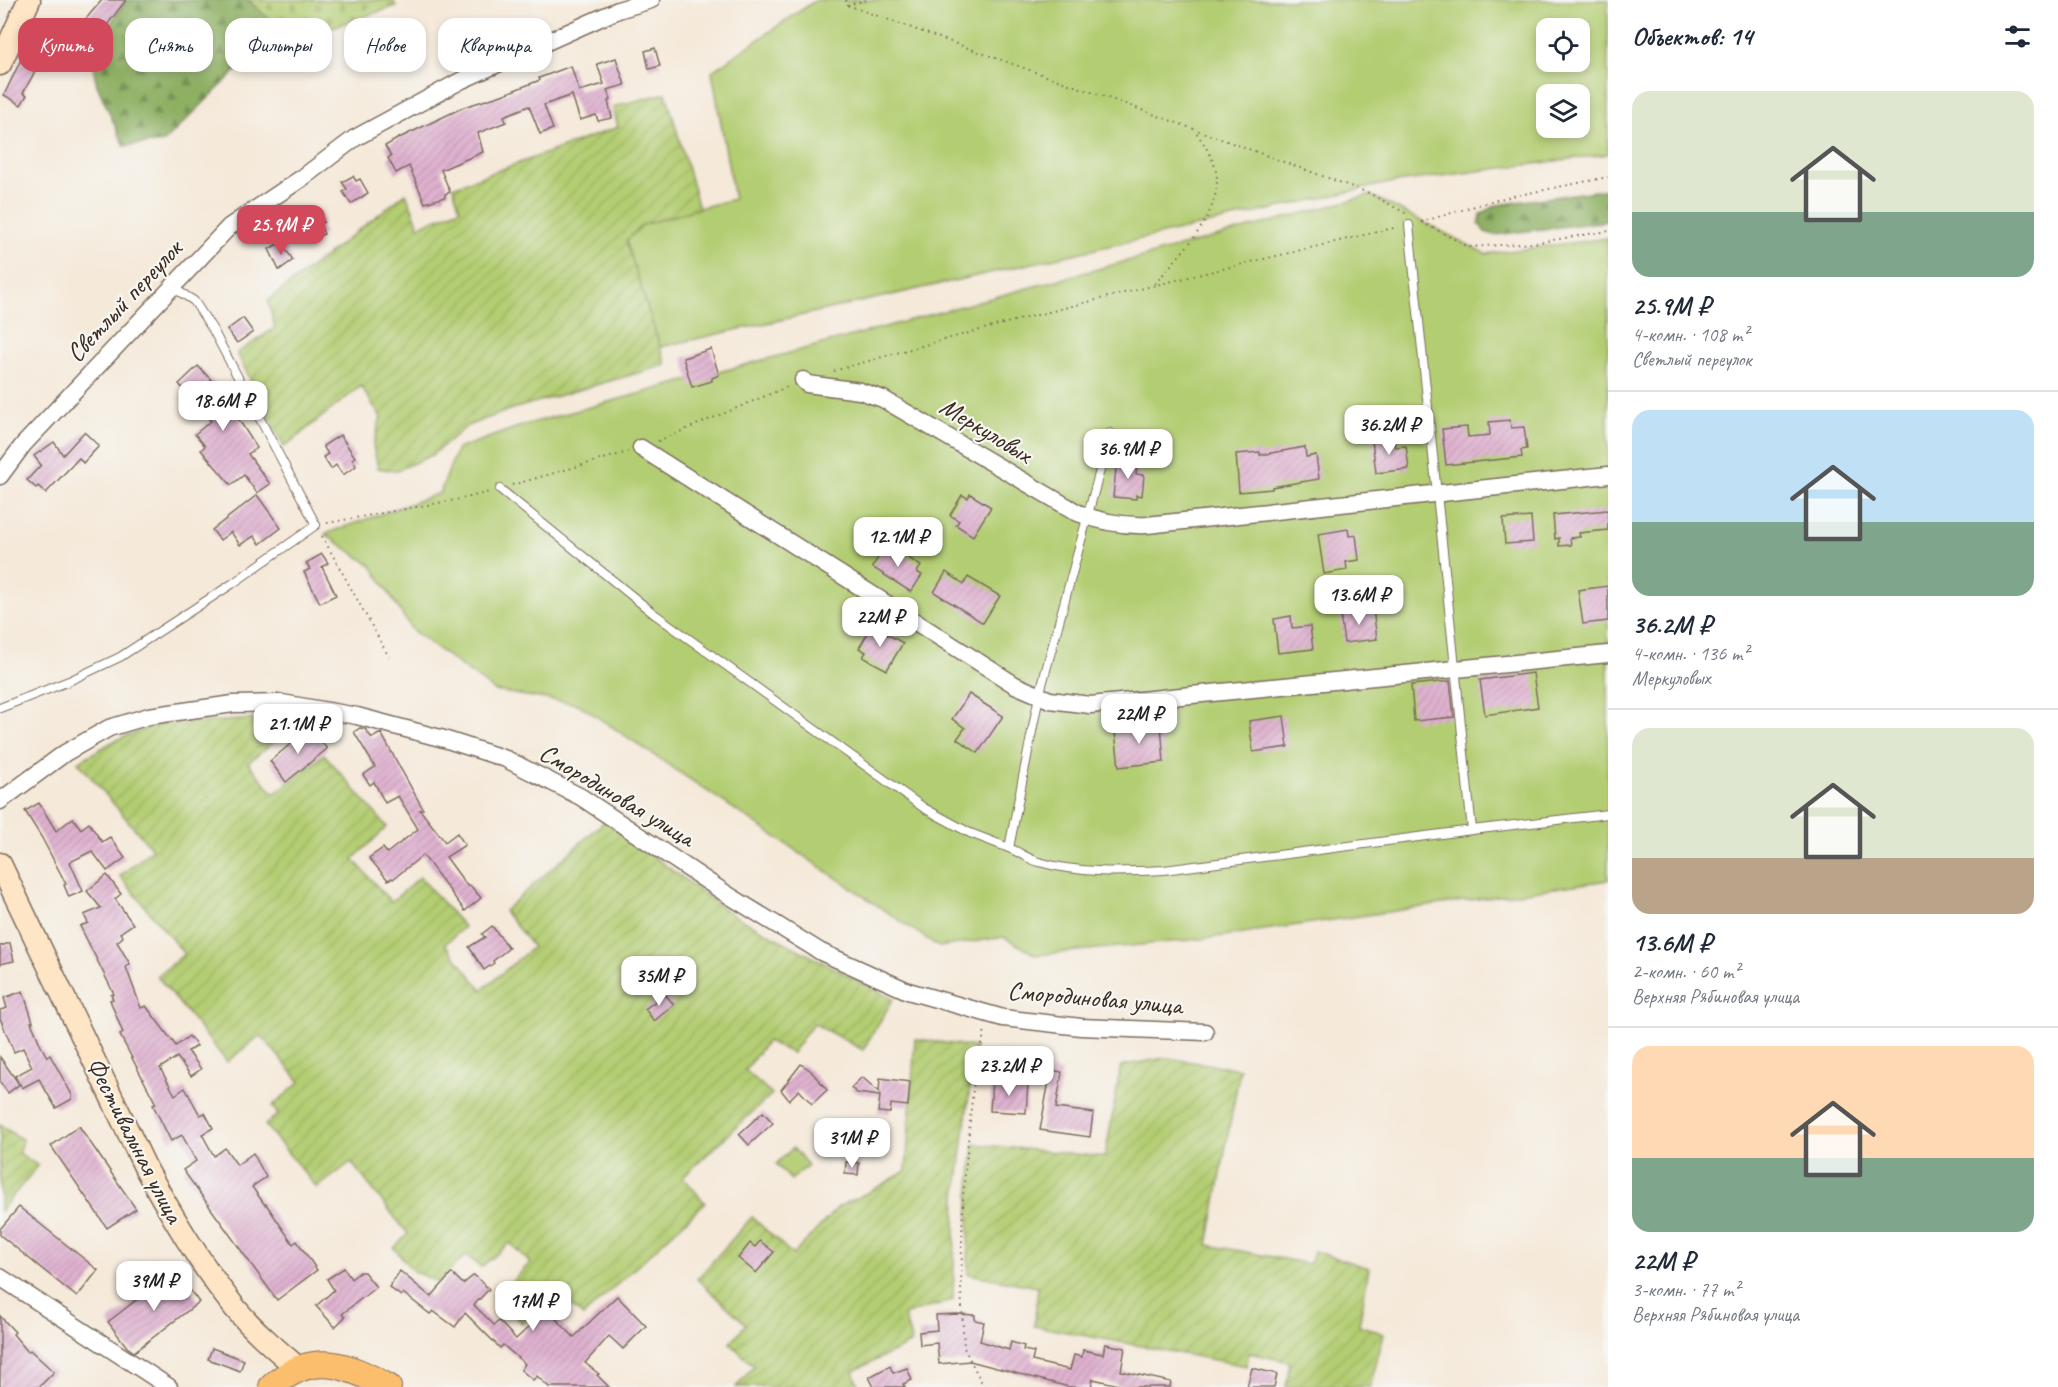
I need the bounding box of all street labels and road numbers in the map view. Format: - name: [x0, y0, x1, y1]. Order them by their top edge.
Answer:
- street label: Светлый переулок: [59, 231, 191, 369]
- street label: Меркуловых: [934, 390, 1040, 471]
- street label: Смородиновая улица: [533, 736, 703, 855]
- street label: Смородиновая улица: [1006, 974, 1186, 1022]
- street label: Фестивальная улица: [79, 1052, 192, 1230]

